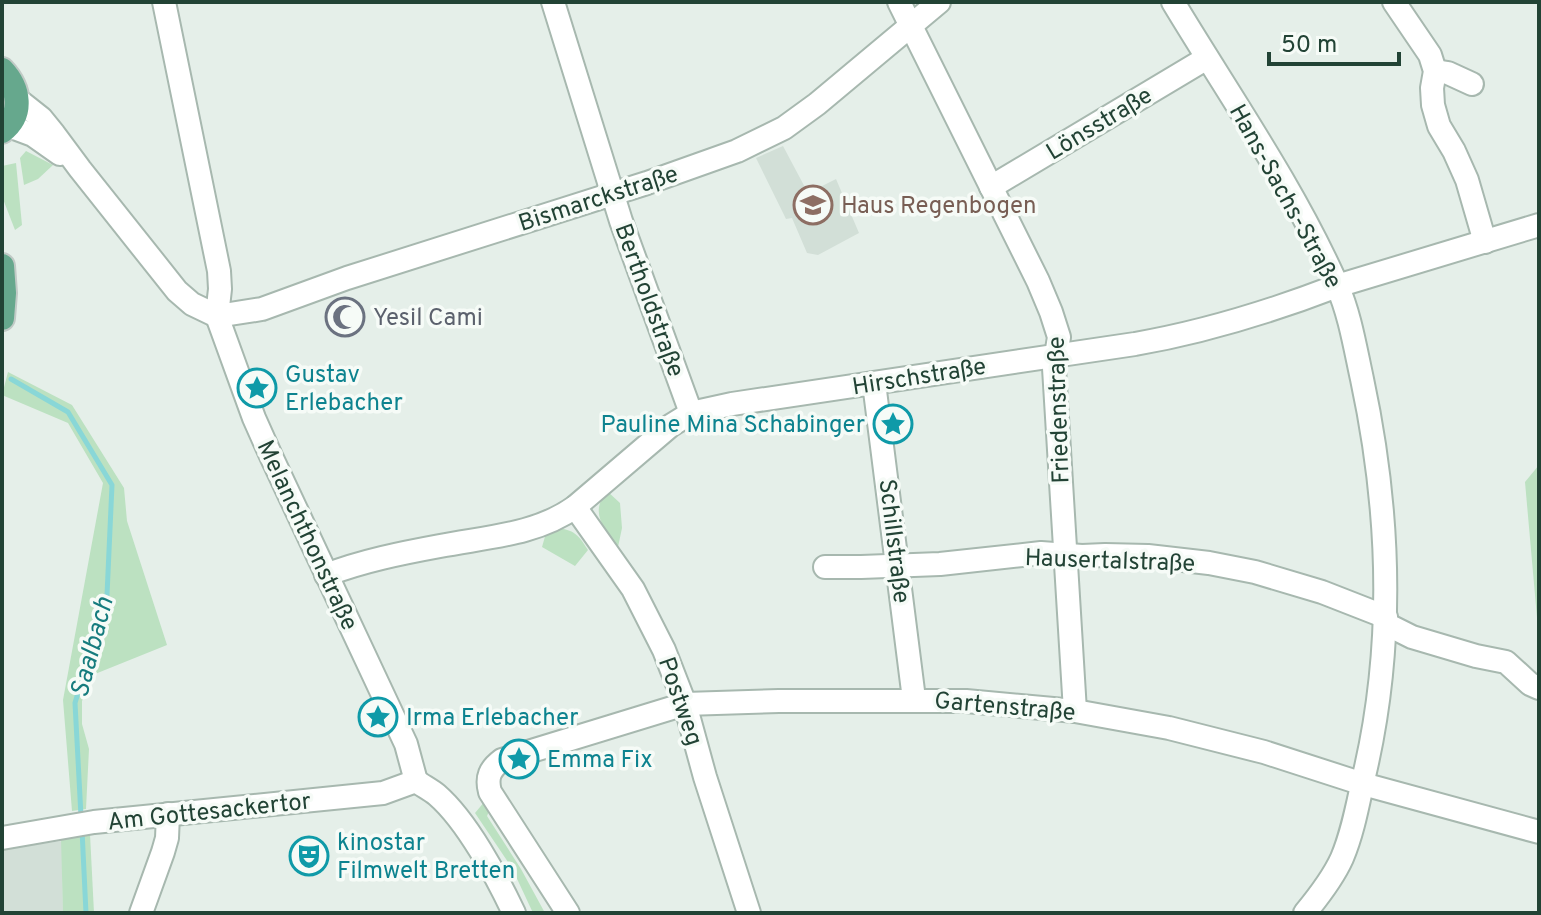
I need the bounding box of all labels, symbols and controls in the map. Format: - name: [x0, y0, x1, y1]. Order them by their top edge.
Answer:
- scale bar: [1269, 16, 1399, 66]
- text: 50 m: [1281, 31, 1337, 61]
- street label: Lönsstraße: [1041, 81, 1159, 168]
- street label: Hans-Sachs-Straße: [1221, 99, 1347, 294]
- street label: Bismarckstraße: [515, 160, 682, 240]
- school or university icon: Haus Regenbogen: [792, 184, 834, 226]
- place label: Haus Regenbogen: [841, 192, 1037, 222]
- street label: Bertholdstraße: [606, 220, 690, 382]
- mosque icon: Yesil Cami: [324, 296, 366, 338]
- place label: Yesil Cami: [373, 304, 483, 334]
- street label: Friedenstraße: [1042, 336, 1078, 484]
- street label: Hirschstraße: [850, 353, 988, 403]
- place label: Gustav Erlebacher: [285, 361, 403, 419]
- place icon: Gustav Erlebacher: [236, 367, 278, 409]
- place icon: Pauline Mina Schabinger: [872, 403, 914, 445]
- place label: Pauline Mina Schabinger: [601, 411, 865, 441]
- street label: Melanchthonstraße: [249, 436, 363, 636]
- street label: Schillstraße: [871, 477, 916, 605]
- street label: Hausertalstraße: [1024, 544, 1196, 580]
- water label: Saalbach: [64, 594, 123, 702]
- street label: Postweg: [650, 653, 708, 750]
- street label: Gartenstraße: [933, 687, 1077, 729]
- place icon: Irma Erlebacher: [357, 696, 399, 738]
- place label: Irma Erlebacher: [406, 704, 579, 734]
- place icon: Emma Fix: [498, 738, 540, 780]
- place label: Emma Fix: [547, 746, 653, 776]
- street label: Am Gottesackertor: [106, 787, 312, 839]
- place label: kinostar Filmwelt Bretten: [337, 829, 515, 887]
- theatre icon: kinostar Filmwelt Bretten: [288, 835, 330, 877]

